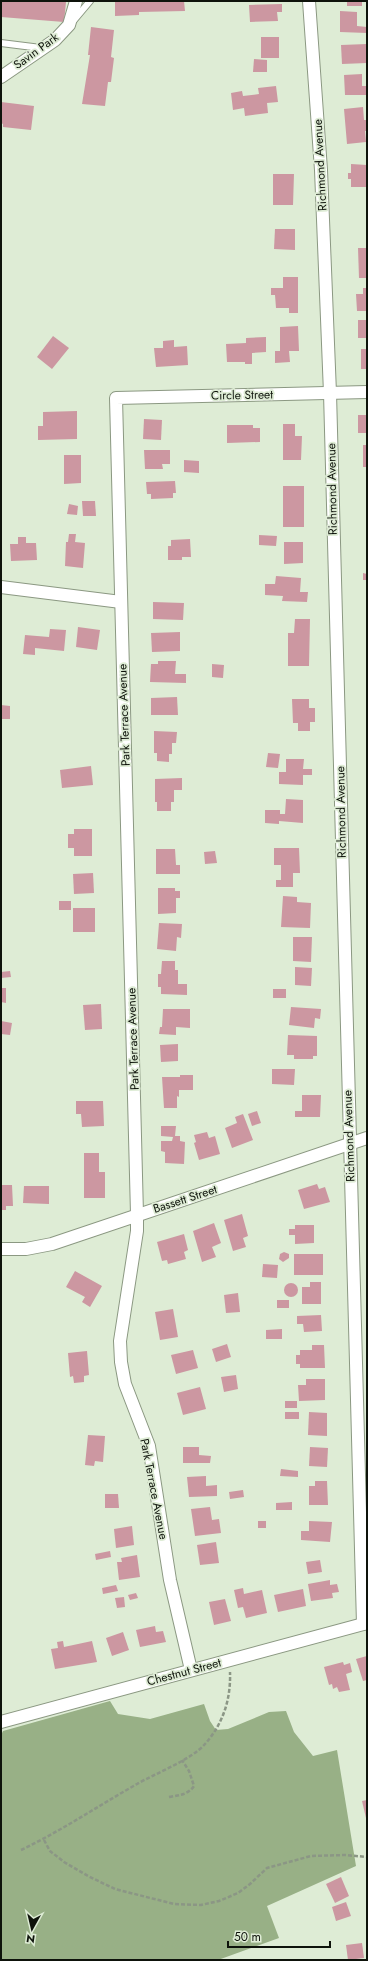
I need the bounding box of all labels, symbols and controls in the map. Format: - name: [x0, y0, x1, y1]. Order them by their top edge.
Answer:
- street label: Savin Park: [10, 28, 63, 74]
- street label: Richmond Avenue: [309, 119, 331, 211]
- street label: Circle Street: [211, 385, 273, 405]
- street label: Richmond Avenue: [322, 443, 342, 535]
- street label: Park Terrace Avenue: [113, 663, 135, 767]
- street label: Richmond Avenue: [331, 766, 351, 858]
- street label: Park Terrace Avenue: [122, 987, 144, 1091]
- street label: Richmond Avenue: [338, 1090, 360, 1182]
- street label: Bassett Street: [151, 1180, 219, 1218]
- street label: Park Terrace Avenue: [135, 1437, 173, 1541]
- street label: Chestnut Street: [145, 1653, 223, 1691]
- north arrow: [12, 1909, 52, 1949]
- scale bar: [228, 1923, 330, 1949]
- text: 50 m: [234, 1928, 261, 1946]
- text: N: [25, 1930, 36, 1947]

